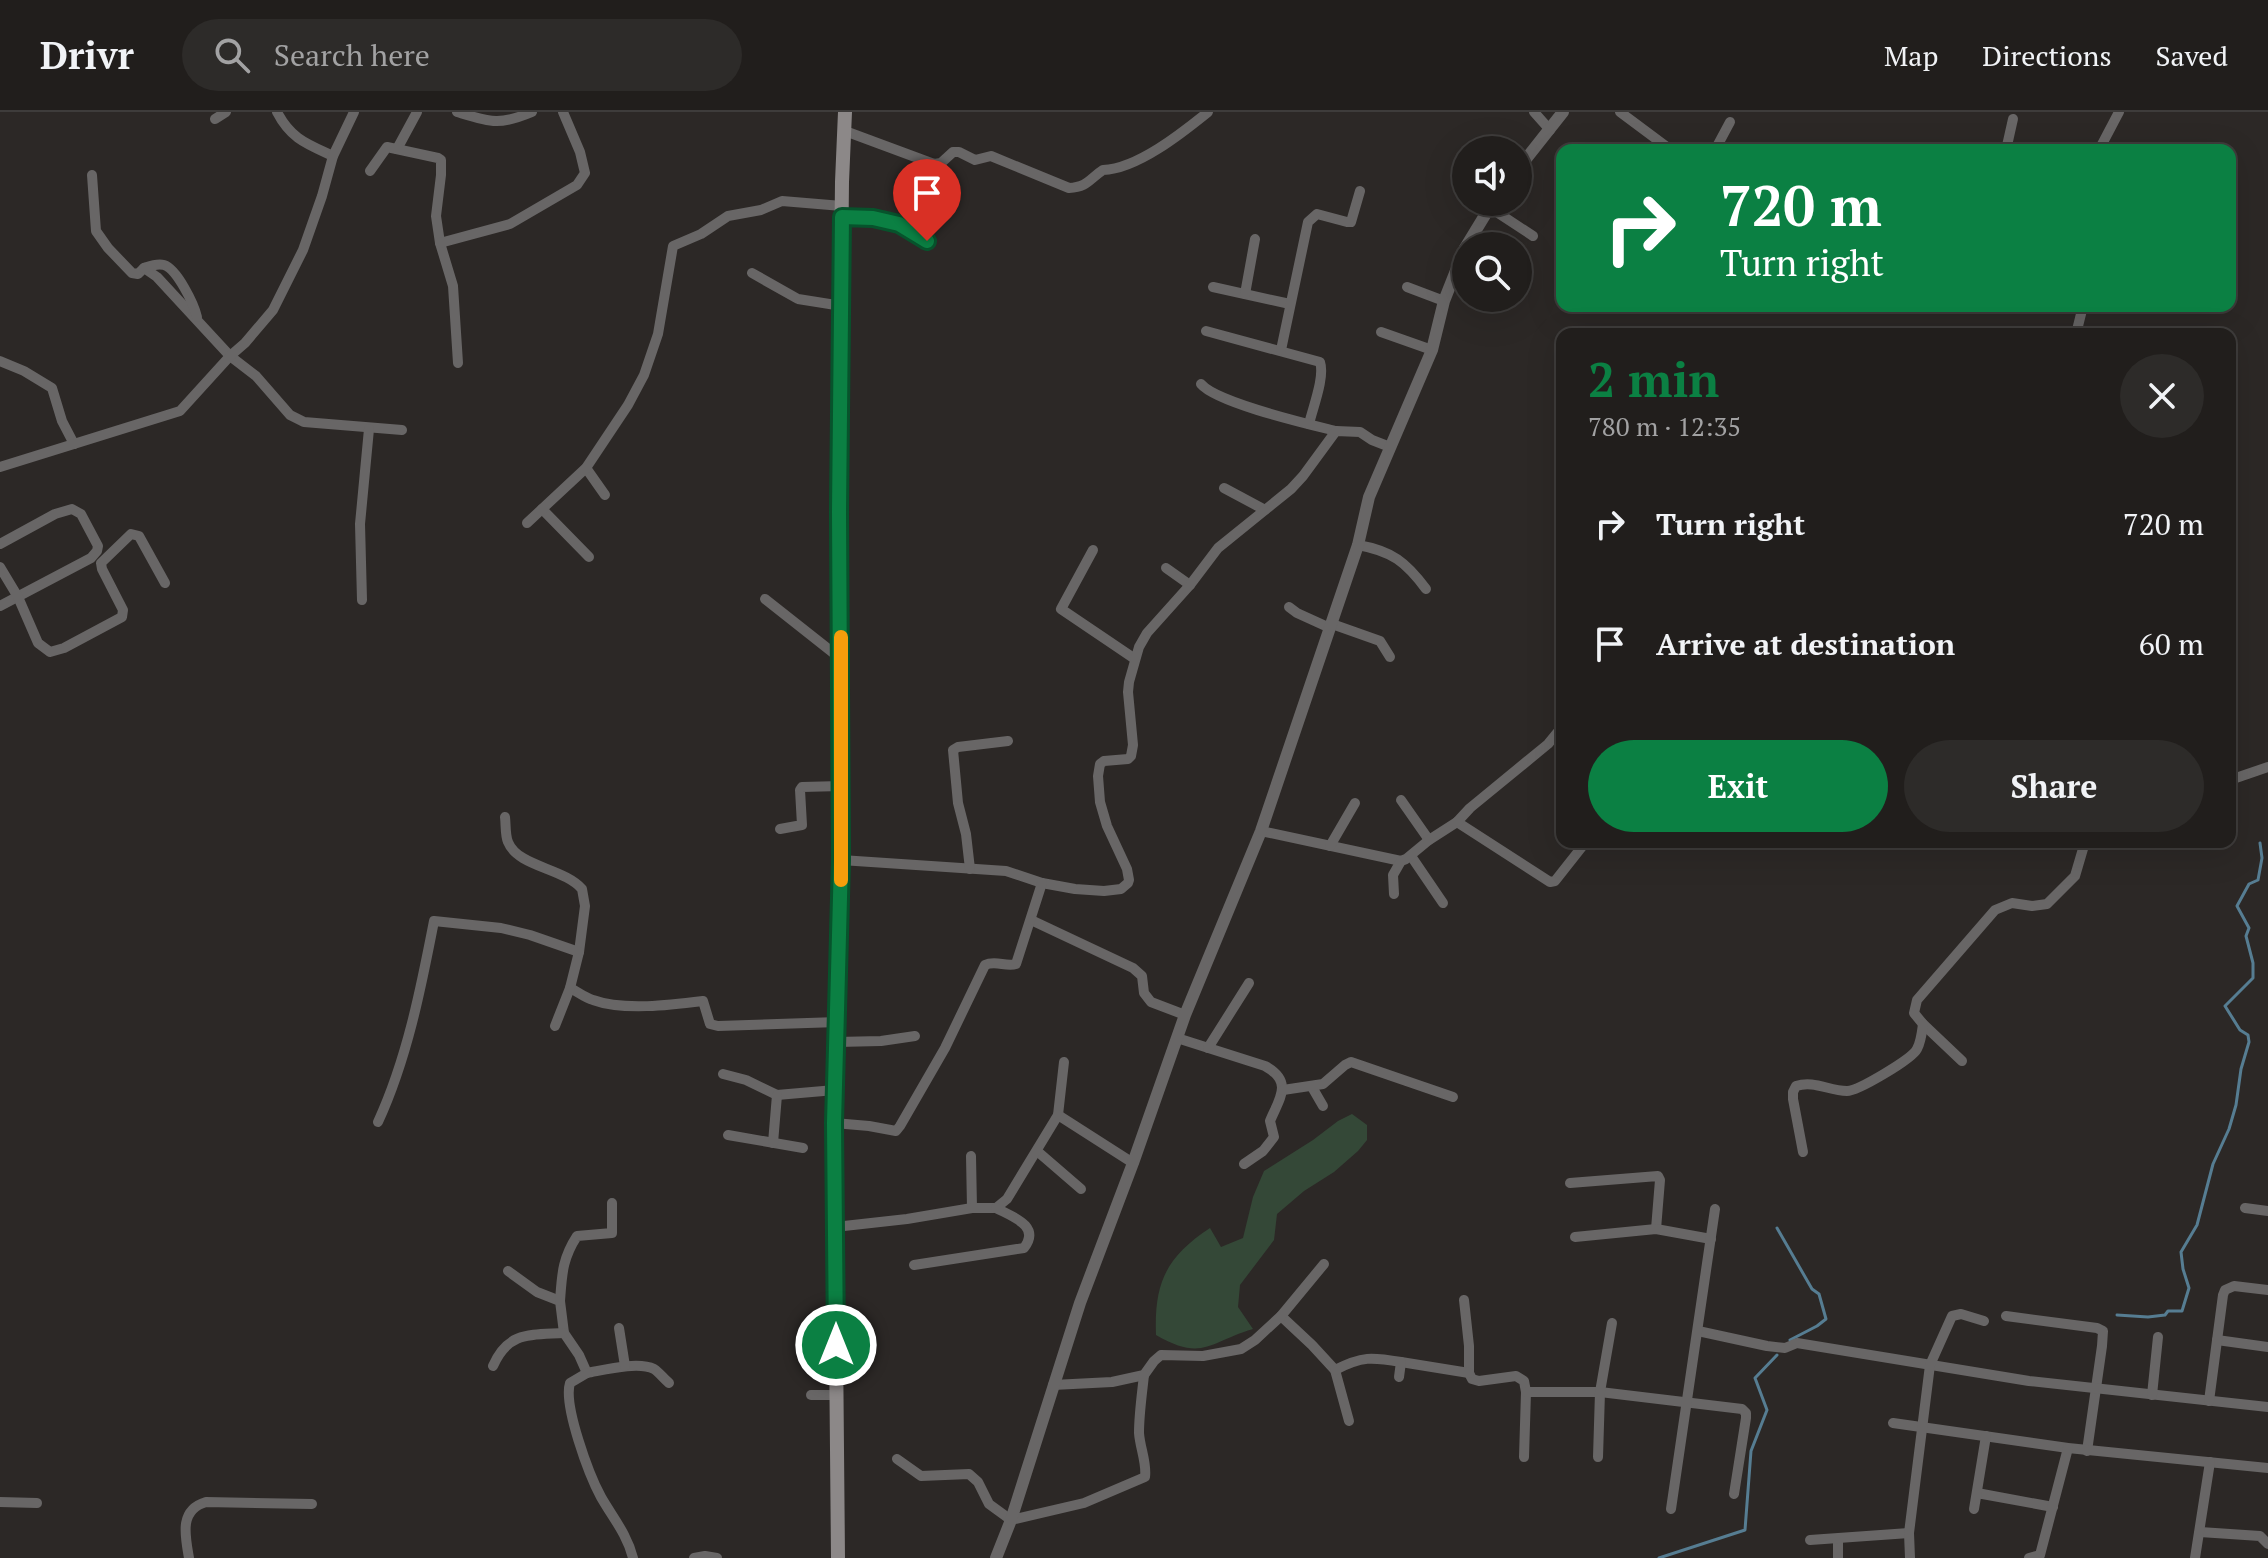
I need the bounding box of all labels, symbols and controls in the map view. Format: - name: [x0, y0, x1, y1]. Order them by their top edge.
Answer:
- search box: [182, 19, 742, 91]
- text: Drivr: [40, 30, 134, 80]
- icon: search: [210, 33, 254, 77]
- text: Search here: [274, 35, 430, 75]
- text: Map: [1884, 37, 1938, 74]
- text: Directions: [1982, 37, 2112, 74]
- text: Saved: [2156, 37, 2228, 74]
- map controls: [1452, 136, 1532, 312]
- button: sound: [1452, 136, 1532, 216]
- pin: [893, 159, 961, 241]
- text: 720 m: [1720, 168, 1882, 242]
- icon: arrive: [905, 171, 949, 215]
- icon: right: [1588, 176, 1692, 280]
- button: search: [1452, 232, 1532, 312]
- text: Turn right: [1720, 239, 1884, 286]
- text: 2 min: [1588, 347, 1719, 411]
- button: close: [2120, 354, 2204, 438]
- text: 780 m · 12:35: [1588, 409, 1741, 443]
- icon: right: [1588, 502, 1632, 546]
- text: Turn right: [1656, 504, 1805, 544]
- text: 720 m: [2123, 504, 2204, 544]
- icon: arrive: [1588, 622, 1632, 666]
- text: Arrive at destination: [1656, 624, 1955, 664]
- text: 60 m: [2139, 624, 2204, 664]
- button: Exit: [1588, 740, 1888, 832]
- button: Share: [1904, 740, 2204, 832]
- position arrow: [794, 1303, 878, 1387]

